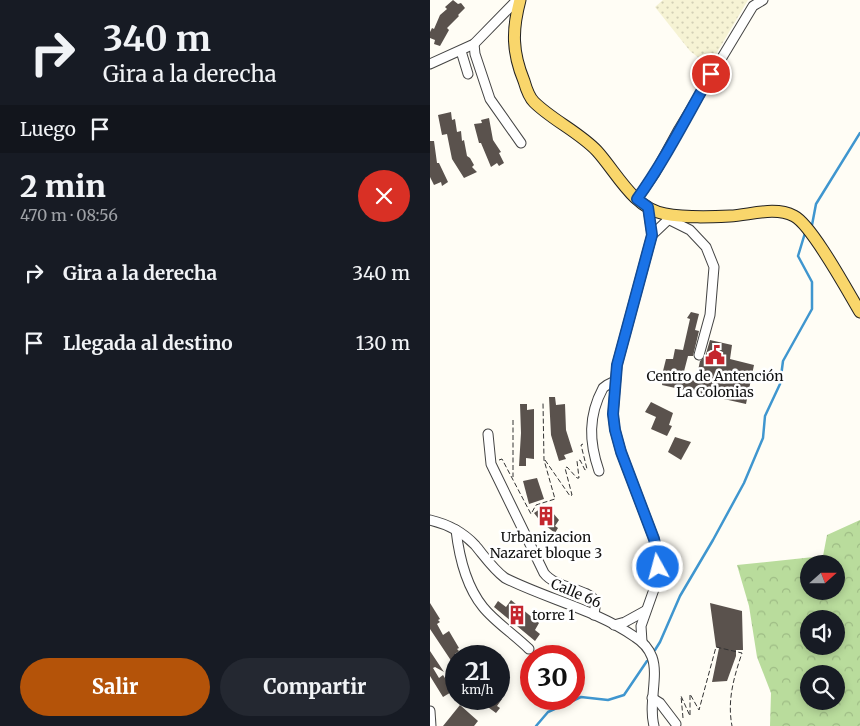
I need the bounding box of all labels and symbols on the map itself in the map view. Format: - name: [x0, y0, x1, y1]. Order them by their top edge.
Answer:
- pin: [690, 53, 732, 95]
- public building icon: Centro de Antención La Colonias: [704, 344, 726, 366]
- place label: Centro de Antención La Colonias: [646, 367, 784, 401]
- building icon: Urbanizacion Nazaret bloque 3: [535, 505, 557, 527]
- place label: Urbanizacion Nazaret bloque 3: [490, 528, 602, 562]
- position arrow: [631, 540, 683, 592]
- north arrow: [800, 555, 845, 600]
- street label: Calle 66: [548, 574, 604, 612]
- building icon: torre 1: [506, 604, 528, 626]
- place label: torre 1: [532, 606, 575, 624]
- speed limit sign: 30: [520, 645, 585, 710]

